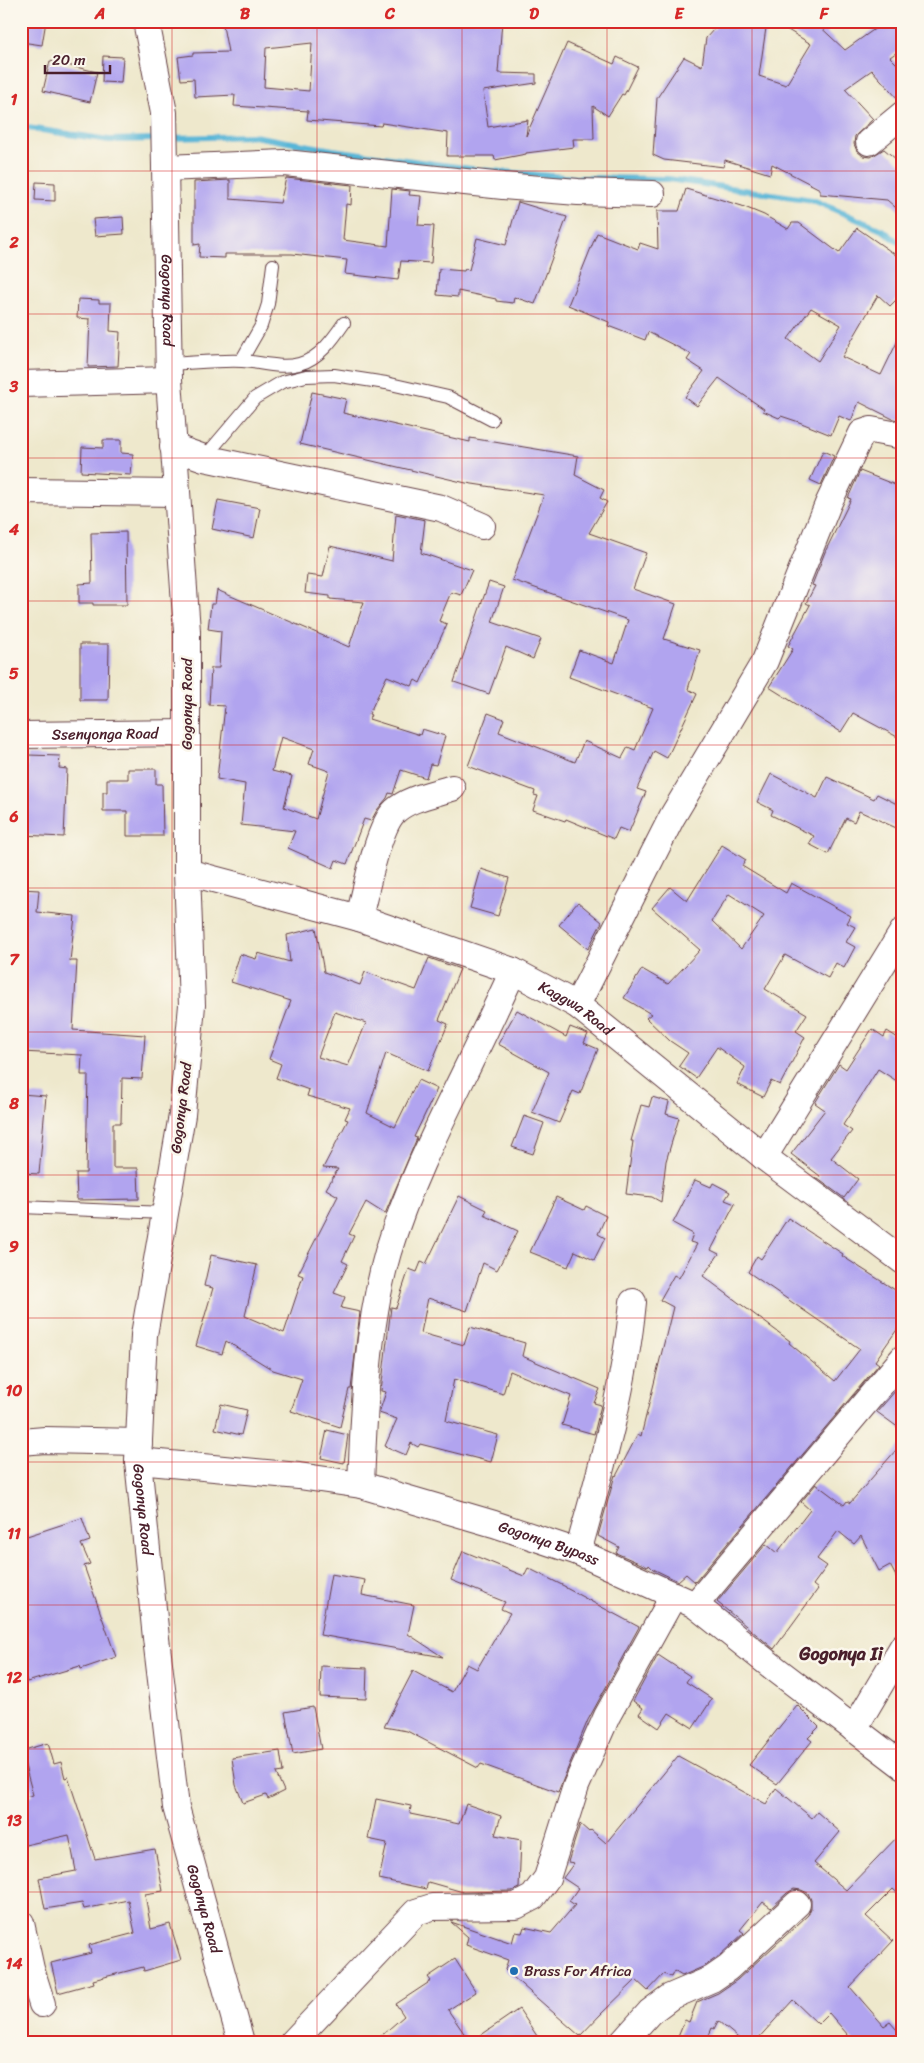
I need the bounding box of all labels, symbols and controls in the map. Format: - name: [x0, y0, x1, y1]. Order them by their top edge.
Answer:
- text: A: [94, 0, 105, 28]
- text: B: [240, 0, 251, 28]
- text: C: [384, 0, 396, 28]
- text: D: [529, 0, 539, 28]
- text: E: [675, 0, 685, 28]
- text: F: [819, 0, 830, 28]
- scale bar: [45, 42, 110, 74]
- text: 20 m: [52, 47, 86, 73]
- text: 1: [11, 85, 18, 114]
- text: 2: [8, 228, 19, 257]
- street label: Gogonya Road: [154, 254, 181, 347]
- text: 3: [9, 372, 19, 401]
- text: 4: [8, 515, 19, 544]
- street label: Gogonya Road: [174, 657, 200, 750]
- text: 5: [9, 659, 19, 688]
- street label: Ssenyonga Road: [51, 720, 160, 748]
- text: 6: [8, 802, 19, 831]
- text: 7: [9, 945, 20, 974]
- street label: Kaggwa Road: [534, 974, 620, 1043]
- street label: Gogonya Road: [163, 1060, 200, 1155]
- text: 8: [8, 1089, 19, 1118]
- text: 9: [9, 1232, 19, 1261]
- text: 10: [6, 1376, 22, 1405]
- street label: Gogonya Road: [125, 1462, 161, 1557]
- street label: Gogonya Bypass: [495, 1513, 604, 1573]
- text: 11: [7, 1519, 21, 1548]
- district label: Gogonya Ii: [798, 1638, 884, 1670]
- text: 12: [6, 1663, 23, 1692]
- text: 13: [6, 1806, 22, 1835]
- street label: Gogonya Road: [179, 1861, 229, 1957]
- text: 14: [6, 1949, 22, 1978]
- place label: Brass For Africa: [524, 1958, 632, 1984]
- marker: Brass For Africa: [508, 1965, 520, 1977]

